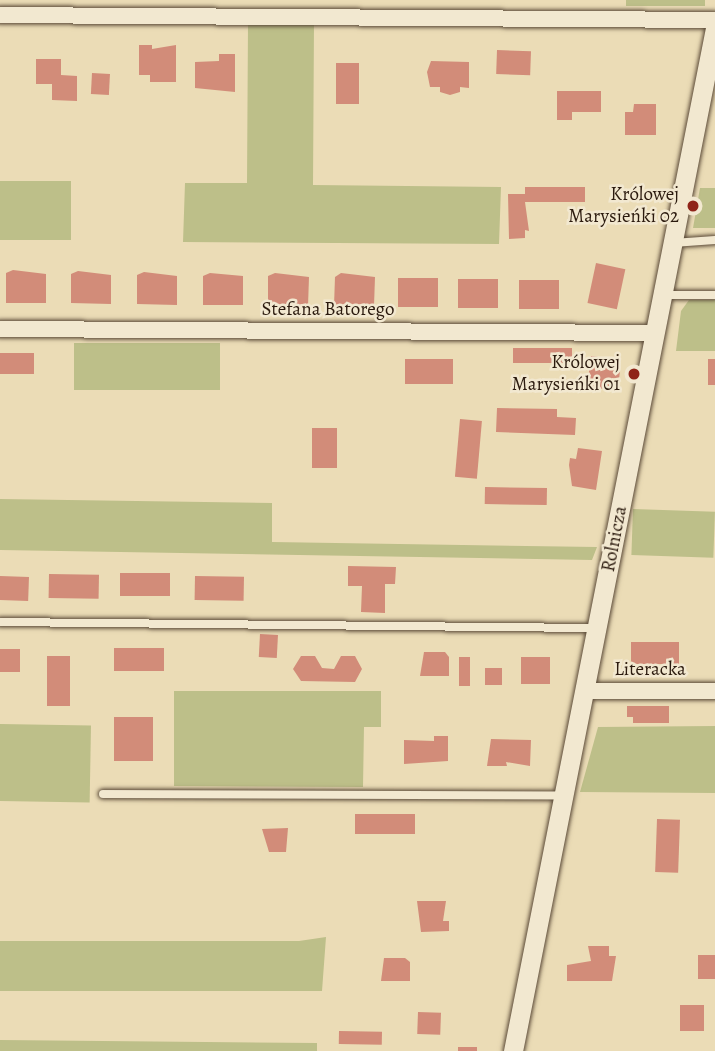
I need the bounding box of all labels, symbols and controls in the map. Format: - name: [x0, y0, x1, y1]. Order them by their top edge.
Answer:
- place label: Królowej Marysieńki 02: [568, 184, 679, 228]
- marker: Królowej Marysieńki 02: [685, 198, 701, 214]
- street label: Stefana Batorego: [261, 299, 395, 321]
- place label: Królowej Marysieńki 01: [512, 352, 620, 396]
- marker: Królowej Marysieńki 01: [626, 366, 642, 382]
- street label: Rolnicza: [597, 504, 633, 574]
- street label: Literacka: [614, 659, 686, 681]

